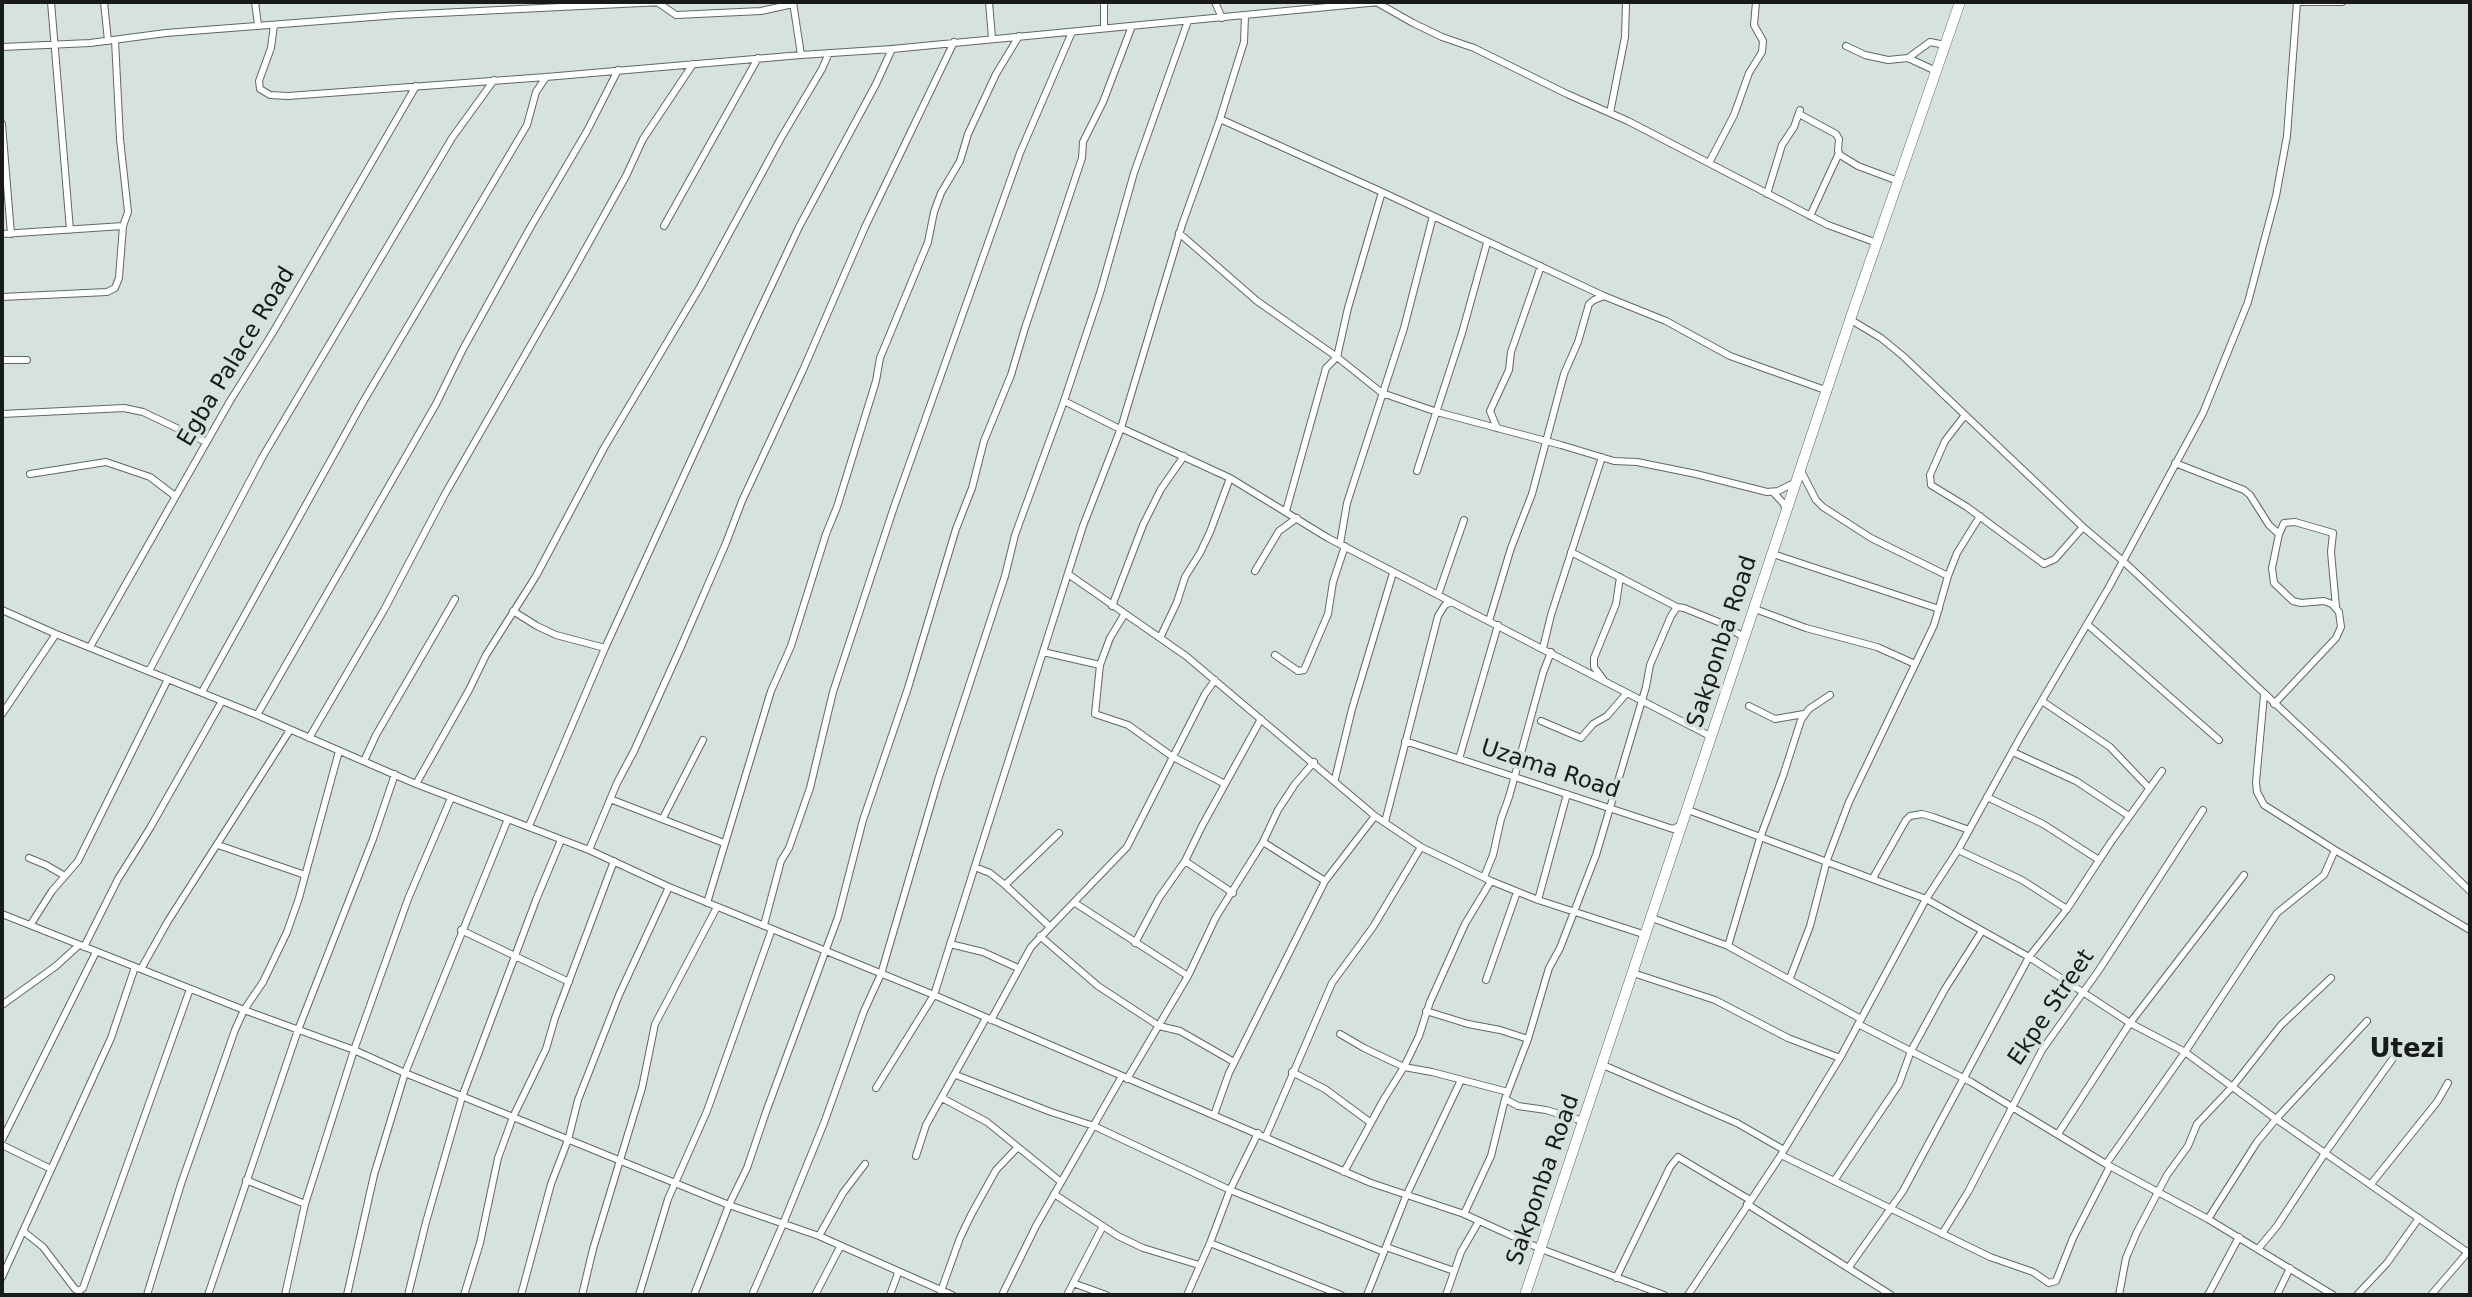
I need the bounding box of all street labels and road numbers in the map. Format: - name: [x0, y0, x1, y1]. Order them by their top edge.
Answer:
- street label: Egba Palace Road: [173, 262, 301, 452]
- street label: Sakponba Road: [1682, 553, 1764, 731]
- street label: Uzama Road: [1477, 735, 1623, 805]
- street label: Ekpe Street: [2003, 945, 2101, 1071]
- street label: Sakponba Road: [1502, 1091, 1586, 1269]

